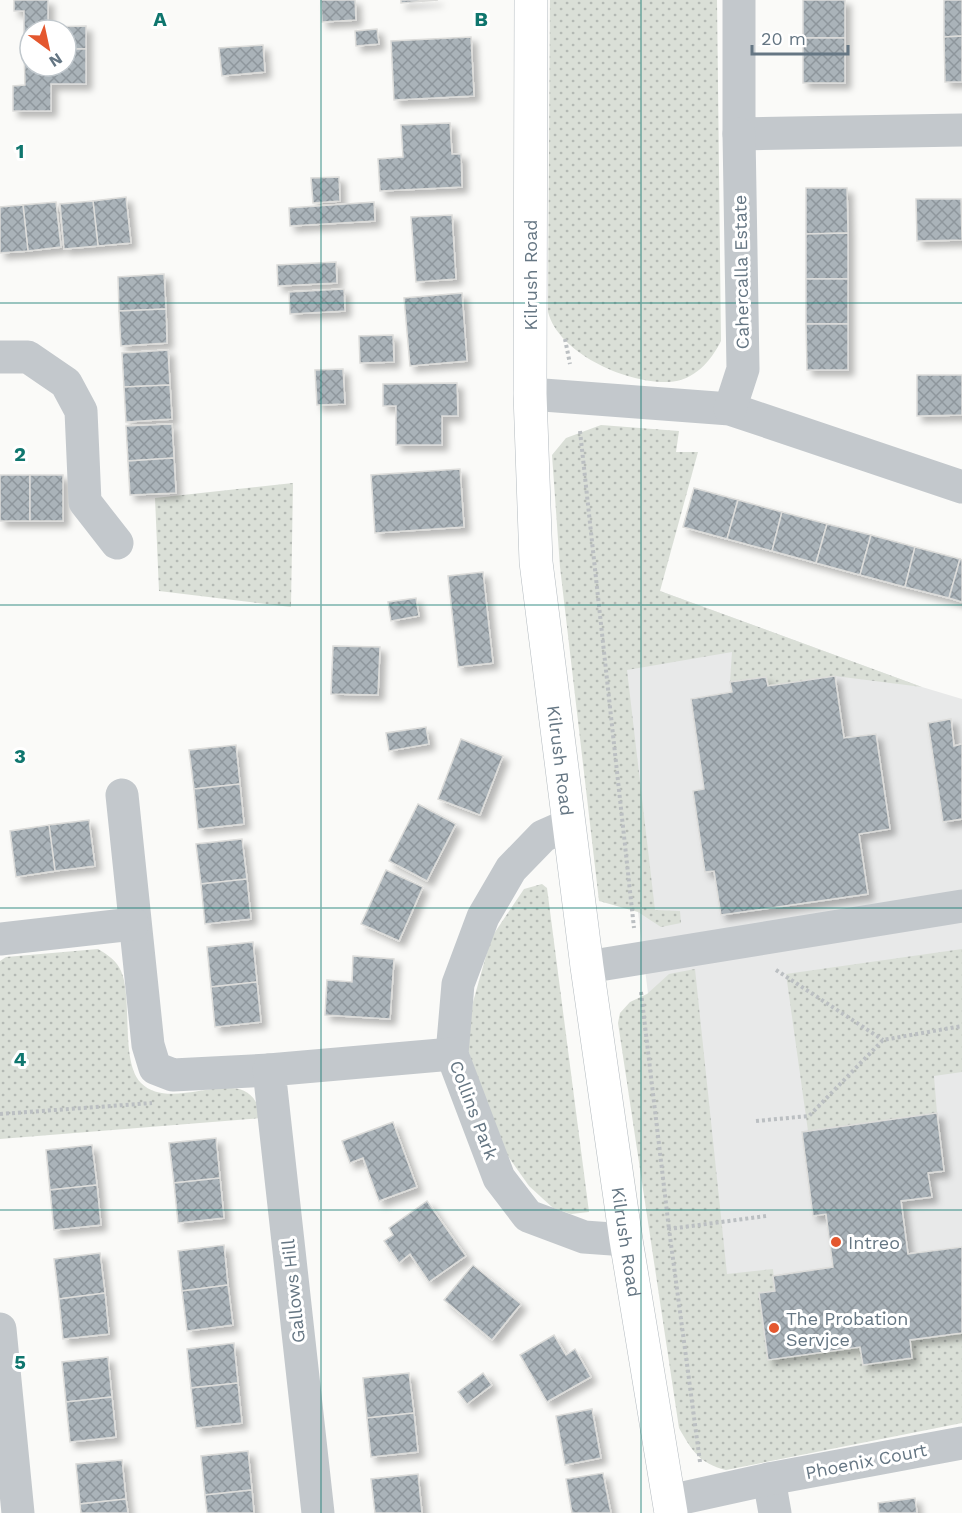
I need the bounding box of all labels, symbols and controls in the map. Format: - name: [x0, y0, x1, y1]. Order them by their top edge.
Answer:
- text: A: [153, 7, 167, 31]
- text: B: [474, 7, 488, 31]
- north arrow: [18, 18, 78, 78]
- scale bar: [752, 18, 848, 56]
- text: 20 m: [761, 28, 806, 49]
- text: N: [46, 49, 66, 71]
- text: 1: [16, 139, 24, 163]
- street label: Cahercalla Estate: [729, 195, 753, 349]
- street label: Kilrush Road: [520, 219, 541, 331]
- text: 2: [14, 442, 26, 466]
- street label: Kilrush Road: [544, 704, 578, 817]
- text: 3: [14, 744, 26, 768]
- text: 4: [14, 1047, 27, 1071]
- street label: Collins Park: [445, 1057, 503, 1163]
- street label: Kilrush Road: [608, 1185, 646, 1299]
- place label: Intreo: [848, 1232, 900, 1253]
- marker: Intreo: [829, 1235, 843, 1249]
- street label: Gallows Hill: [277, 1238, 309, 1344]
- place label: The Probation Servjce: [786, 1308, 908, 1350]
- marker: The Probation Servjce: [767, 1321, 781, 1335]
- text: 5: [14, 1350, 26, 1374]
- street label: Phoenix Court: [804, 1439, 929, 1483]

